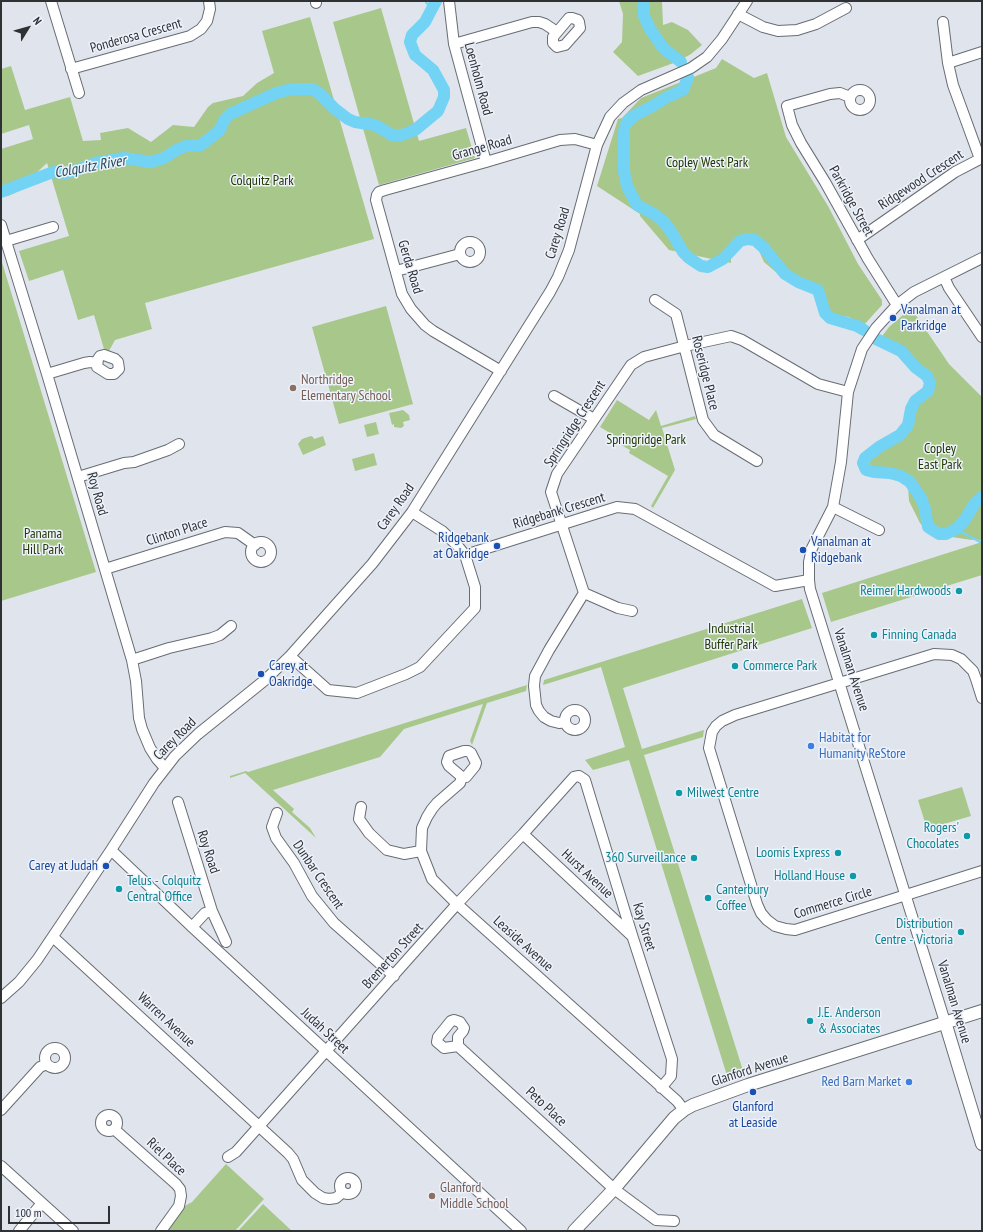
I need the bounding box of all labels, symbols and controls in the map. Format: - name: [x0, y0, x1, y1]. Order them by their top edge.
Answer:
- north arrow: [8, 8, 48, 48]
- text: N: [30, 14, 45, 27]
- street label: Ponderosa Crescent: [88, 15, 184, 57]
- street label: Loenholm Road: [460, 41, 496, 117]
- street label: Grange Road: [450, 131, 514, 165]
- street label: Ridgewood Crescent: [875, 146, 967, 214]
- water label: Colquitz River: [53, 152, 127, 182]
- park label: Copley West Park: [666, 155, 748, 171]
- street label: Parkridge Street: [825, 163, 877, 239]
- park label: Colquitz Park: [230, 173, 294, 189]
- street label: Carey Road: [542, 205, 574, 261]
- street label: Gerda Road: [394, 238, 426, 296]
- place label: Vanalman at Parkridge: [901, 302, 961, 334]
- marker: Vanalman at Parkridge: [888, 313, 898, 323]
- street label: Roseridge Place: [688, 334, 722, 412]
- place label: Northridge Elementary School: [301, 372, 391, 404]
- street label: Springridge Crescent: [541, 377, 609, 471]
- marker: Northridge Elementary School: [288, 383, 298, 393]
- park label: Springridge Park: [606, 432, 686, 448]
- park label: Copley East Park: [918, 441, 962, 474]
- street label: Roy Road: [83, 470, 111, 518]
- street label: Carey Road: [374, 480, 418, 534]
- street label: Ridgebank Crescent: [511, 489, 607, 533]
- street label: Clinton Place: [144, 514, 210, 550]
- park label: Panama Hill Park: [23, 526, 63, 558]
- place label: Ridgebank at Oakridge: [433, 530, 489, 562]
- place label: Vanalman at Ridgebank: [811, 534, 871, 566]
- marker: Ridgebank at Oakridge: [492, 541, 502, 551]
- marker: Vanalman at Ridgebank: [798, 545, 808, 555]
- place label: Reimer Hardwoods: [860, 583, 951, 599]
- marker: Reimer Hardwoods: [954, 586, 964, 596]
- park label: Industrial Buffer Park: [704, 621, 758, 654]
- street label: Vanalman Avenue: [830, 627, 872, 713]
- place label: Finning Canada: [882, 627, 957, 643]
- marker: Finning Canada: [869, 630, 879, 640]
- place label: Carey at Oakridge: [269, 658, 312, 690]
- place label: Commerce Park: [743, 658, 817, 674]
- marker: Commerce Park: [730, 661, 740, 671]
- marker: Carey at Oakridge: [256, 669, 266, 679]
- street label: Carey Road: [150, 714, 200, 764]
- place label: Habitat for Humanity ReStore: [819, 730, 906, 762]
- marker: Habitat for Humanity ReStore: [806, 741, 816, 751]
- place label: Milwest Centre: [687, 785, 759, 801]
- marker: Milwest Centre: [674, 788, 684, 798]
- place label: Rogers' Chocolates: [906, 820, 959, 852]
- street label: Roy Road: [193, 828, 223, 876]
- marker: Rogers' Chocolates: [962, 831, 972, 841]
- street label: Dunbar Crescent: [289, 837, 347, 913]
- place label: Loomis Express: [756, 845, 830, 861]
- street label: Hurst Avenue: [558, 846, 616, 902]
- marker: Loomis Express: [833, 848, 843, 858]
- place label: 360 Surveillance: [605, 850, 686, 866]
- marker: 360 Surveillance: [689, 853, 699, 863]
- place label: Carey at Judah: [29, 858, 98, 874]
- marker: Carey at Judah: [101, 861, 111, 871]
- place label: Holland House: [774, 868, 845, 884]
- marker: Holland House: [848, 871, 858, 881]
- place label: Telus - Colquitz Central Office: [127, 873, 201, 906]
- place label: Canterbury Coffee: [716, 882, 769, 914]
- street label: Commerce Circle: [792, 883, 874, 923]
- marker: Telus - Colquitz Central Office: [114, 884, 124, 894]
- marker: Canterbury Coffee: [703, 893, 713, 903]
- street label: Kay Street: [629, 901, 659, 953]
- street label: Leaside Avenue: [490, 913, 556, 975]
- place label: Distribution Centre - Victoria: [875, 916, 953, 948]
- street label: Bremerton Street: [359, 919, 427, 993]
- marker: Distribution Centre - Victoria: [956, 927, 966, 937]
- street label: Vanalman Avenue: [933, 959, 975, 1045]
- street label: Warren Avenue: [134, 989, 198, 1051]
- street label: Judah Street: [298, 1005, 352, 1057]
- place label: J.E. Anderson & Associates: [818, 1005, 881, 1038]
- marker: J.E. Anderson & Associates: [805, 1016, 815, 1026]
- street label: Glanford Avenue: [710, 1050, 790, 1090]
- place label: Red Barn Market: [822, 1074, 901, 1090]
- marker: Red Barn Market: [904, 1077, 914, 1087]
- street label: Peto Place: [522, 1084, 570, 1130]
- marker: Glanford at Leaside: [748, 1087, 758, 1097]
- place label: Glanford at Leaside: [729, 1099, 777, 1132]
- street label: Riel Place: [143, 1135, 189, 1179]
- place label: Glanford Middle School: [440, 1180, 509, 1212]
- marker: Glanford Middle School: [427, 1191, 437, 1201]
- scale bar: [10, 1198, 112, 1224]
- text: 100 m: [15, 1205, 42, 1220]

